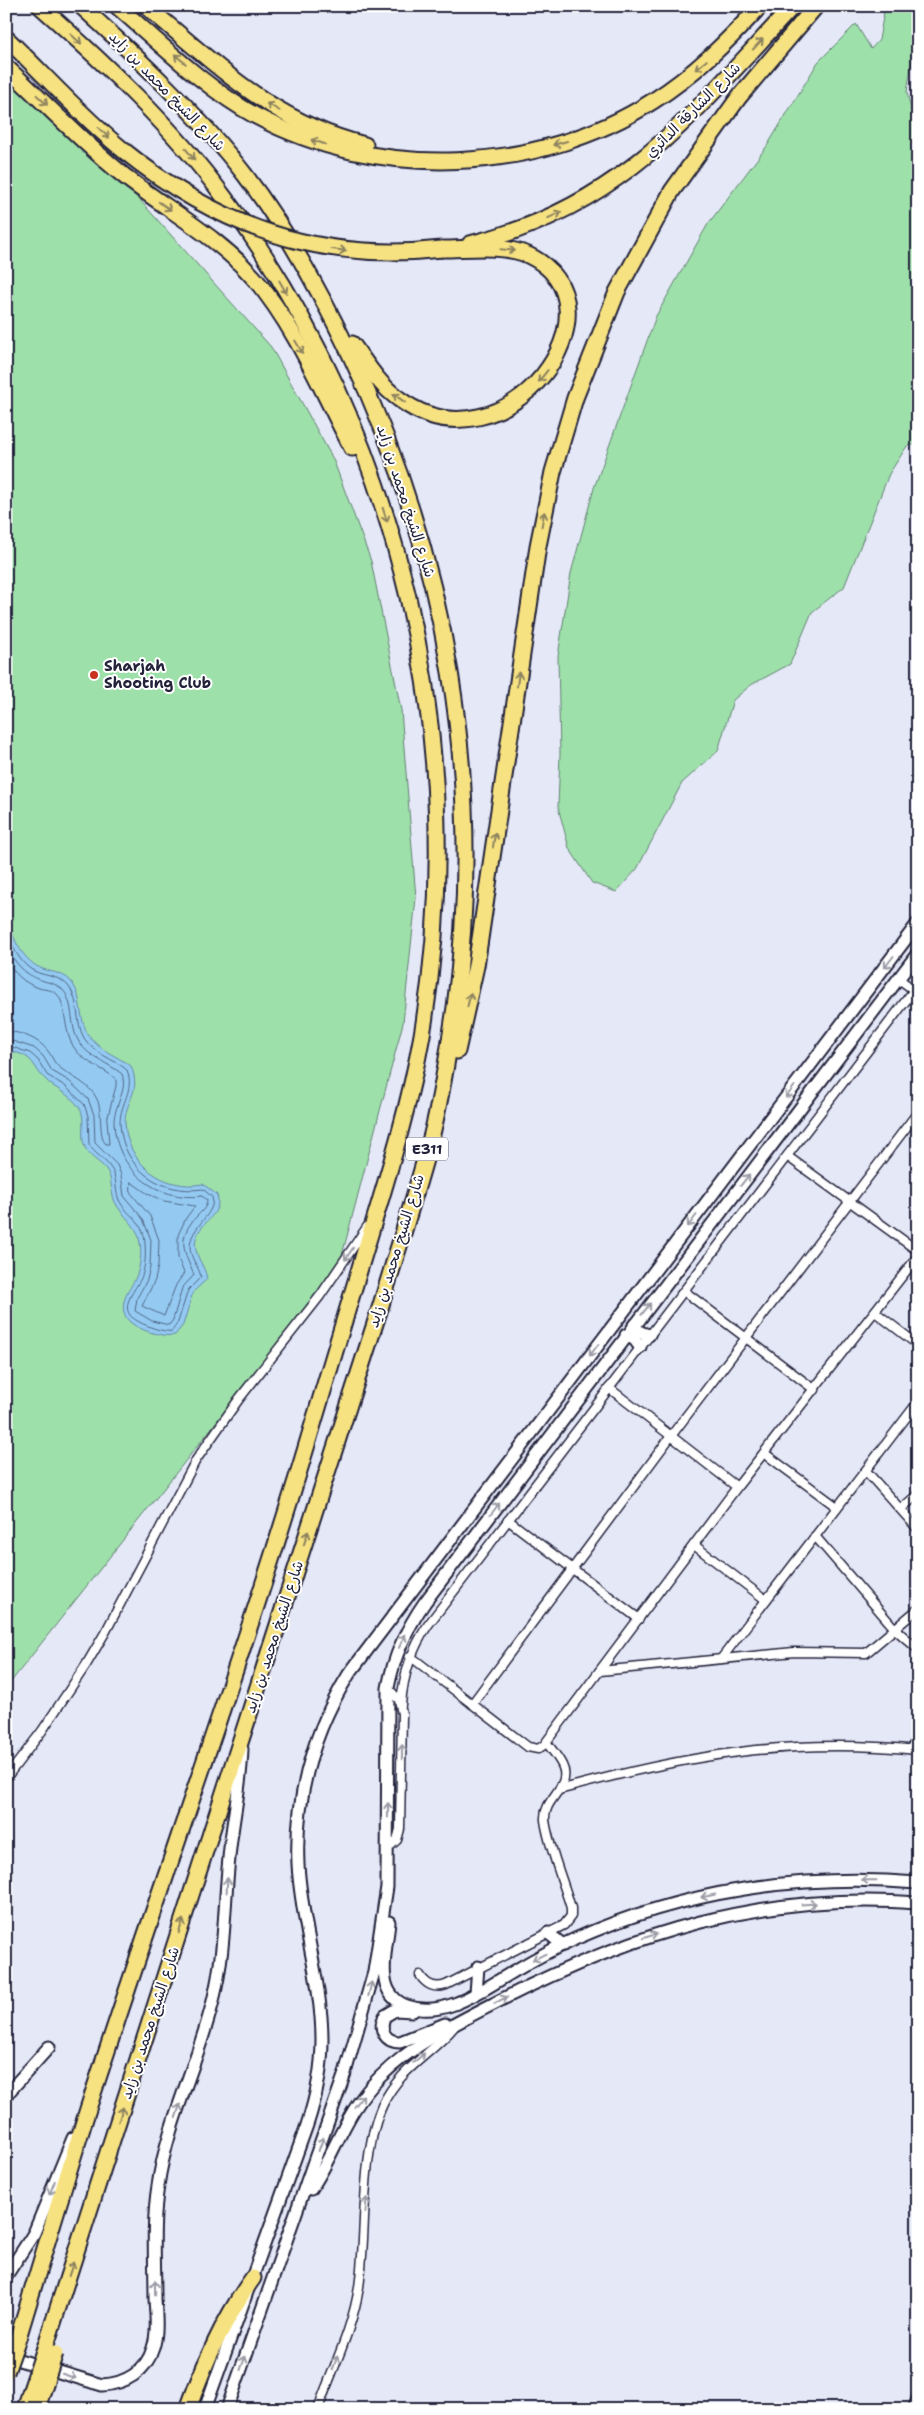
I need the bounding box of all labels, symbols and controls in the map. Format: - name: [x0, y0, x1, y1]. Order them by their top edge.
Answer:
- street label: شارع الشيخ محمد بن زايد: [104, 27, 230, 155]
- one-way arrow: [69, 33, 82, 45]
- one-way arrow: [752, 37, 764, 50]
- one-way arrow: [173, 53, 186, 65]
- street label: شارع الشارقة الدائري: [641, 58, 746, 163]
- one-way arrow: [695, 60, 708, 71]
- one-way arrow: [35, 94, 48, 106]
- one-way arrow: [265, 102, 280, 112]
- one-way arrow: [97, 127, 110, 139]
- one-way arrow: [310, 137, 326, 146]
- one-way arrow: [552, 138, 568, 148]
- one-way arrow: [184, 148, 196, 161]
- one-way arrow: [158, 201, 172, 211]
- one-way arrow: [547, 209, 562, 219]
- one-way arrow: [331, 245, 347, 255]
- one-way arrow: [499, 245, 515, 255]
- one-way arrow: [279, 280, 289, 294]
- one-way arrow: [295, 339, 305, 353]
- one-way arrow: [538, 369, 548, 383]
- one-way arrow: [392, 393, 406, 403]
- street label: شارع الشيخ محمد بن زايد: [372, 422, 440, 580]
- one-way arrow: [381, 507, 391, 523]
- one-way arrow: [538, 511, 548, 527]
- place label: Sharjah Shooting Club: [104, 656, 211, 693]
- marker: Sharjah Shooting Club: [88, 669, 100, 681]
- one-way arrow: [513, 671, 523, 687]
- one-way arrow: [490, 832, 500, 848]
- one-way arrow: [883, 955, 894, 968]
- one-way arrow: [465, 993, 474, 1009]
- one-way arrow: [785, 1085, 796, 1098]
- road number: E311: [406, 1138, 448, 1160]
- street label: شارع الشيخ محمد بن زايد: [363, 1172, 429, 1330]
- one-way arrow: [739, 1174, 750, 1187]
- one-way arrow: [687, 1214, 697, 1228]
- one-way arrow: [344, 1247, 354, 1261]
- one-way arrow: [641, 1302, 651, 1316]
- one-way arrow: [588, 1343, 599, 1356]
- one-way arrow: [490, 1503, 501, 1516]
- one-way arrow: [301, 1530, 311, 1546]
- street label: شارع الشيخ محمد بن زايد: [240, 1558, 308, 1716]
- one-way arrow: [397, 1634, 407, 1649]
- one-way arrow: [397, 1744, 406, 1760]
- one-way arrow: [383, 1803, 393, 1819]
- one-way arrow: [861, 1875, 878, 1885]
- one-way arrow: [222, 1877, 231, 1893]
- one-way arrow: [700, 1892, 716, 1901]
- one-way arrow: [801, 1899, 817, 1909]
- one-way arrow: [177, 1919, 186, 1934]
- one-way arrow: [642, 1930, 658, 1940]
- street label: شارع الشيخ محمد بن زايد: [116, 1944, 184, 2102]
- one-way arrow: [532, 1953, 547, 1962]
- one-way arrow: [366, 1981, 375, 1997]
- one-way arrow: [494, 1995, 509, 2005]
- one-way arrow: [413, 2052, 426, 2063]
- one-way arrow: [354, 2095, 365, 2108]
- one-way arrow: [174, 2104, 183, 2119]
- one-way arrow: [116, 2106, 126, 2122]
- one-way arrow: [317, 2137, 326, 2152]
- one-way arrow: [47, 2180, 57, 2195]
- one-way arrow: [361, 2197, 370, 2213]
- one-way arrow: [66, 2261, 76, 2277]
- one-way arrow: [150, 2280, 160, 2296]
- one-way arrow: [239, 2356, 248, 2371]
- one-way arrow: [331, 2356, 340, 2371]
- one-way arrow: [61, 2372, 77, 2381]

